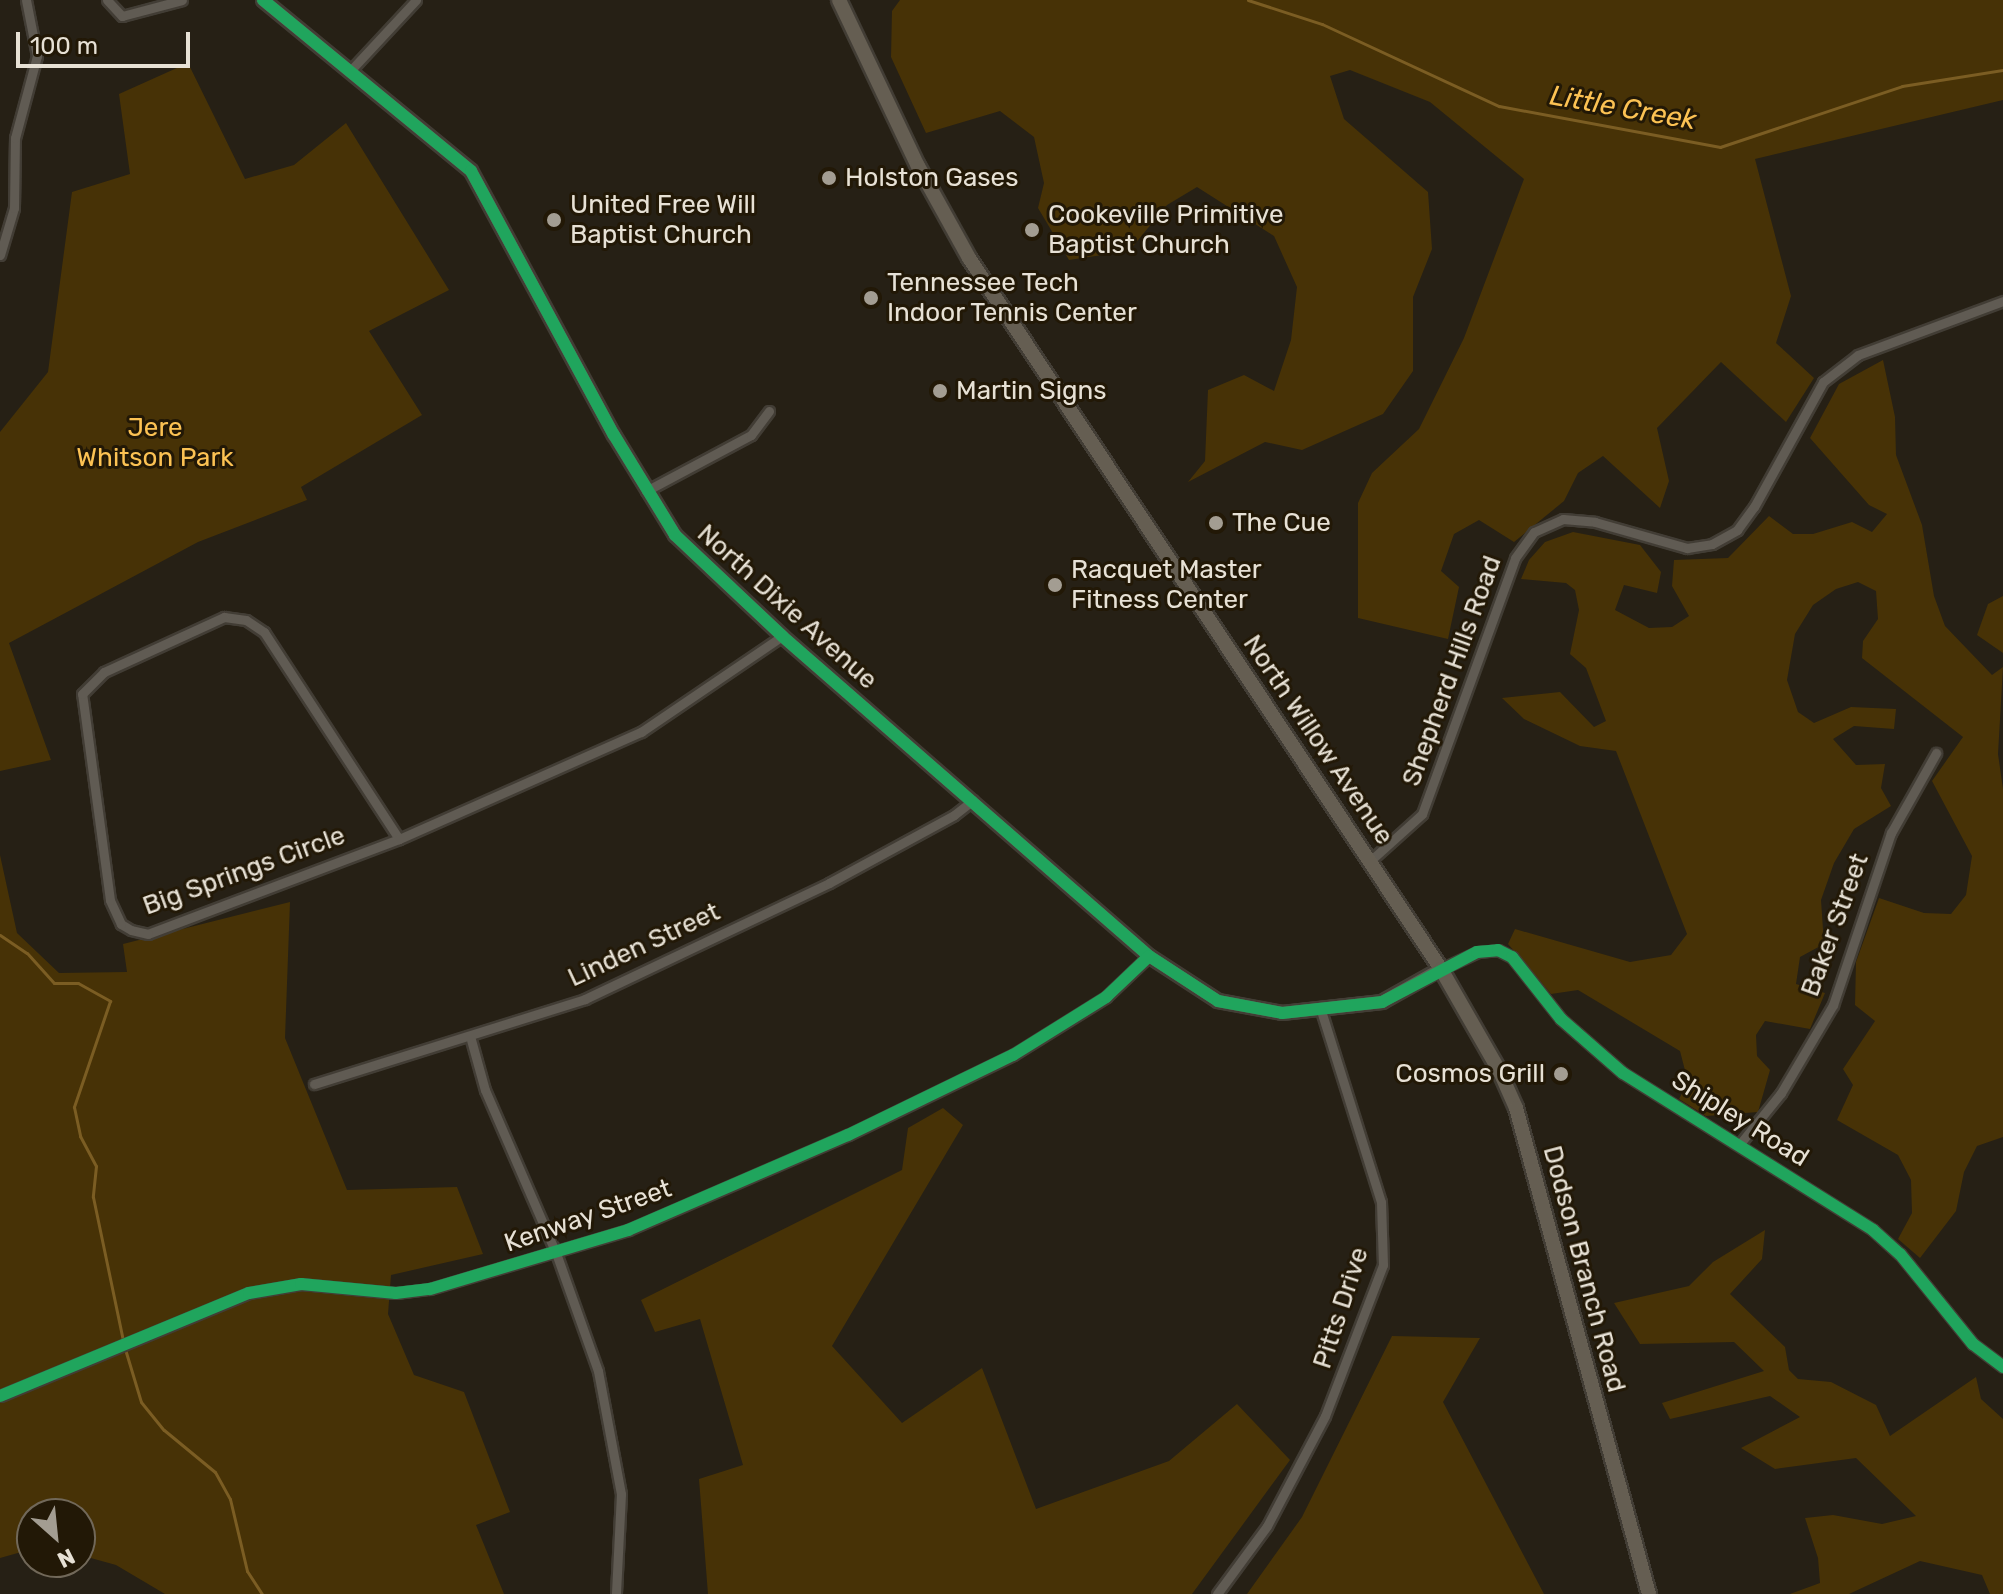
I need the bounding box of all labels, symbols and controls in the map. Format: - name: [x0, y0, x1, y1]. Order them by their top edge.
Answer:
- scale bar: [20, 16, 194, 66]
- text: 100 m: [30, 32, 98, 60]
- water label: Little Creek: [1547, 79, 1699, 137]
- place label: Holston Gases: [845, 162, 1018, 194]
- marker: Holston Gases: [820, 169, 838, 187]
- place label: United Free Will Baptist Church: [570, 189, 757, 250]
- place label: Cookeville Primitive Baptist Church: [1048, 199, 1284, 260]
- marker: United Free Will Baptist Church: [545, 211, 563, 229]
- marker: Cookeville Primitive Baptist Church: [1023, 221, 1041, 239]
- place label: Tennessee Tech Indoor Tennis Center: [887, 267, 1138, 328]
- marker: Tennessee Tech Indoor Tennis Center: [862, 289, 880, 307]
- place label: Martin Signs: [956, 375, 1106, 407]
- marker: Martin Signs: [931, 382, 949, 400]
- park label: Jere Whitson Park: [76, 412, 234, 474]
- place label: The Cue: [1232, 507, 1331, 539]
- marker: The Cue: [1207, 514, 1225, 532]
- street label: North Dixie Avenue: [690, 518, 884, 696]
- street label: Shepherd Hills Road: [1396, 552, 1508, 790]
- place label: Racquet Master Fitness Center: [1071, 554, 1262, 616]
- marker: Racquet Master Fitness Center: [1046, 576, 1064, 594]
- street label: North Willow Avenue: [1236, 629, 1400, 851]
- street label: Big Springs Circle: [139, 820, 349, 922]
- street label: Baker Street: [1795, 849, 1875, 1001]
- street label: Linden Street: [563, 896, 725, 994]
- place label: Cosmos Grill: [1395, 1058, 1545, 1090]
- street label: Shipley Road: [1665, 1064, 1815, 1174]
- marker: Cosmos Grill: [1552, 1065, 1570, 1083]
- street label: Dodson Branch Road: [1536, 1142, 1632, 1396]
- street label: Kenway Street: [500, 1173, 676, 1259]
- street label: Pitts Drive: [1307, 1243, 1375, 1373]
- north arrow: [16, 1498, 96, 1578]
- text: N: [53, 1542, 79, 1574]

